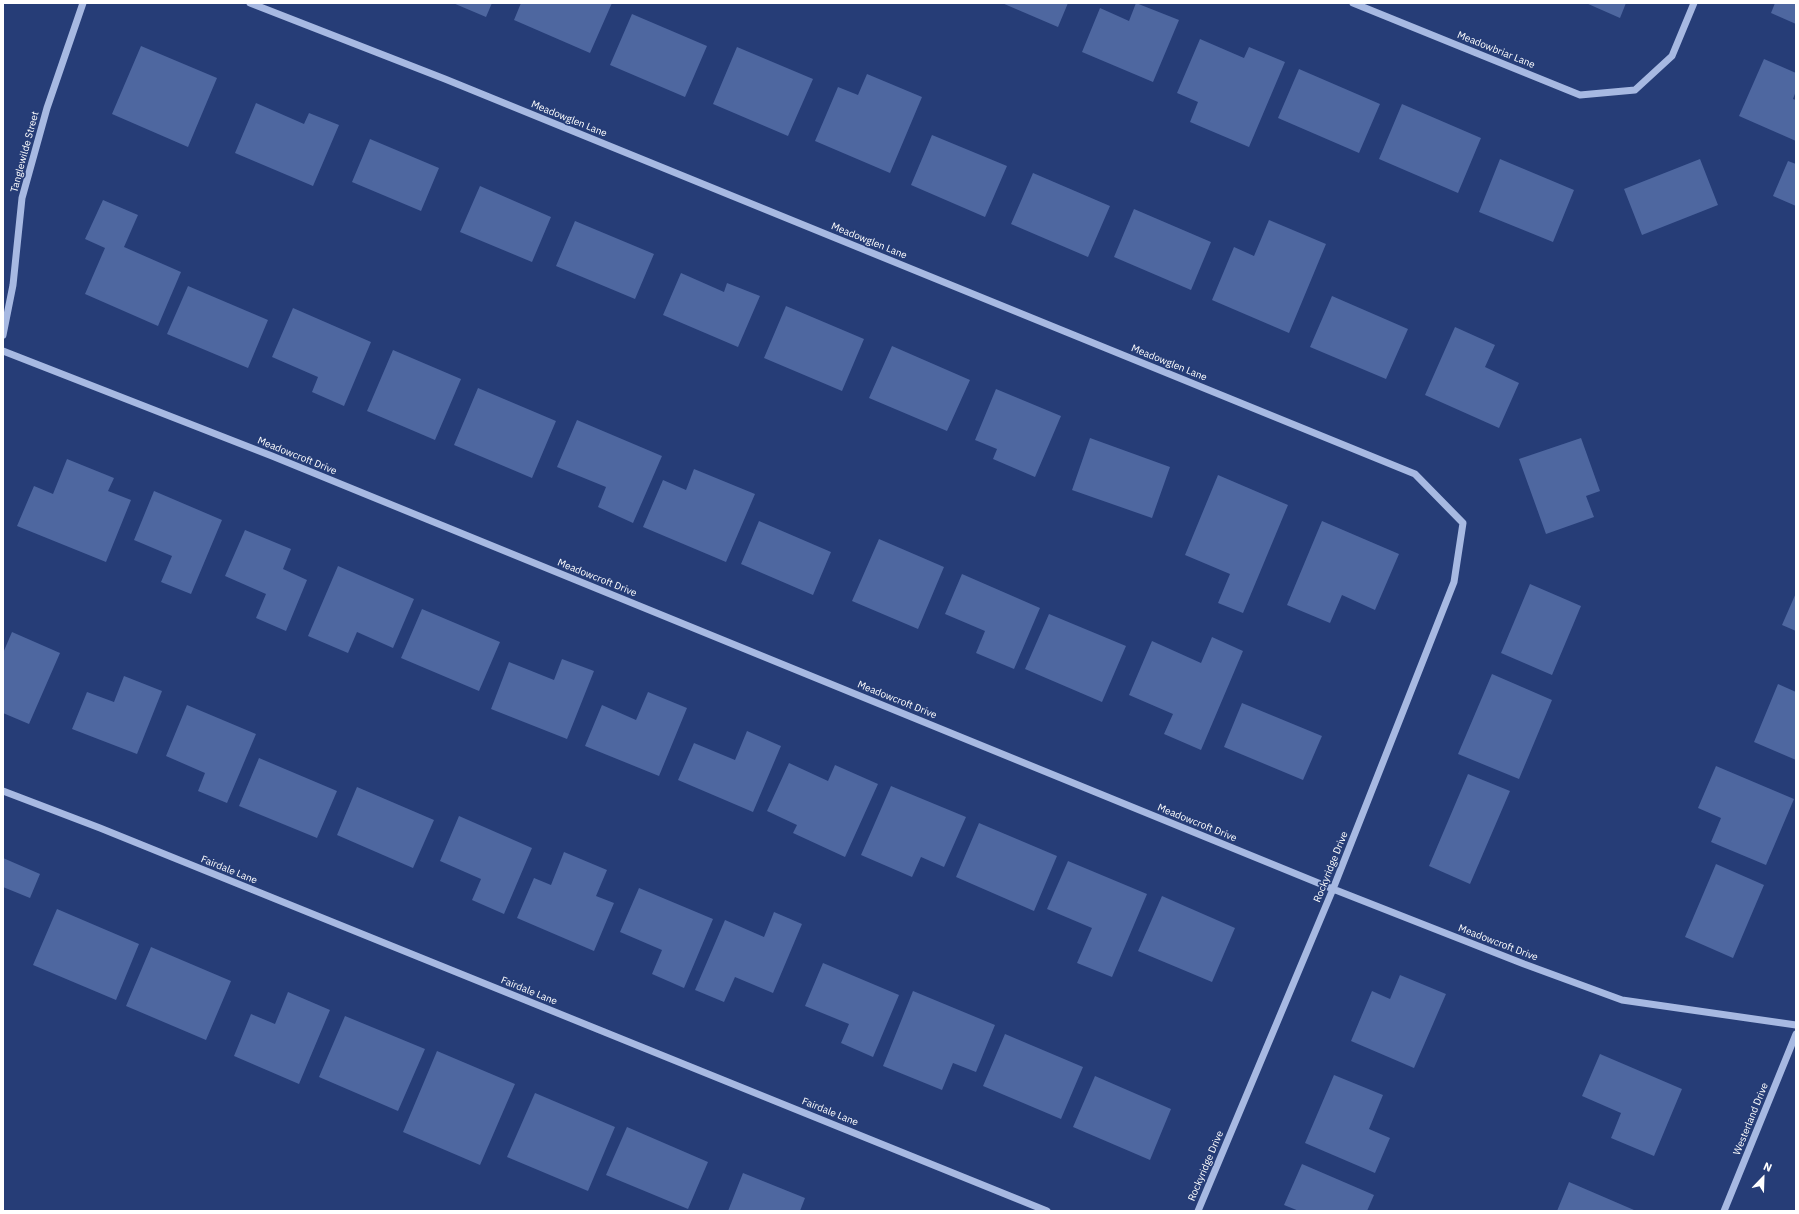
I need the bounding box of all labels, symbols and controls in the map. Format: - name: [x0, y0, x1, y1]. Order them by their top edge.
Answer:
- street label: Meadowbriar Lane: [1455, 29, 1537, 71]
- street label: Meadowglen Lane: [529, 98, 609, 140]
- street label: Tanglewilde Street: [8, 110, 42, 194]
- street label: Meadowglen Lane: [829, 220, 909, 262]
- street label: Meadowglen Lane: [1129, 342, 1209, 384]
- street label: Meadowcroft Drive: [256, 435, 338, 477]
- street label: Meadowcroft Drive: [556, 557, 638, 599]
- street label: Meadowcroft Drive: [856, 679, 938, 721]
- street label: Meadowcroft Drive: [1156, 802, 1238, 844]
- street label: Rockyridge Drive: [1311, 830, 1351, 904]
- street label: Fairdale Lane: [199, 853, 259, 887]
- street label: Meadowcroft Drive: [1456, 922, 1540, 964]
- street label: Fairdale Lane: [499, 974, 559, 1008]
- street label: Westerland Drive: [1731, 1081, 1771, 1157]
- street label: Fairdale Lane: [800, 1095, 860, 1129]
- street label: Rockyridge Drive: [1186, 1129, 1226, 1203]
- north arrow: [1743, 1158, 1783, 1198]
- text: N: [1761, 1159, 1774, 1175]

